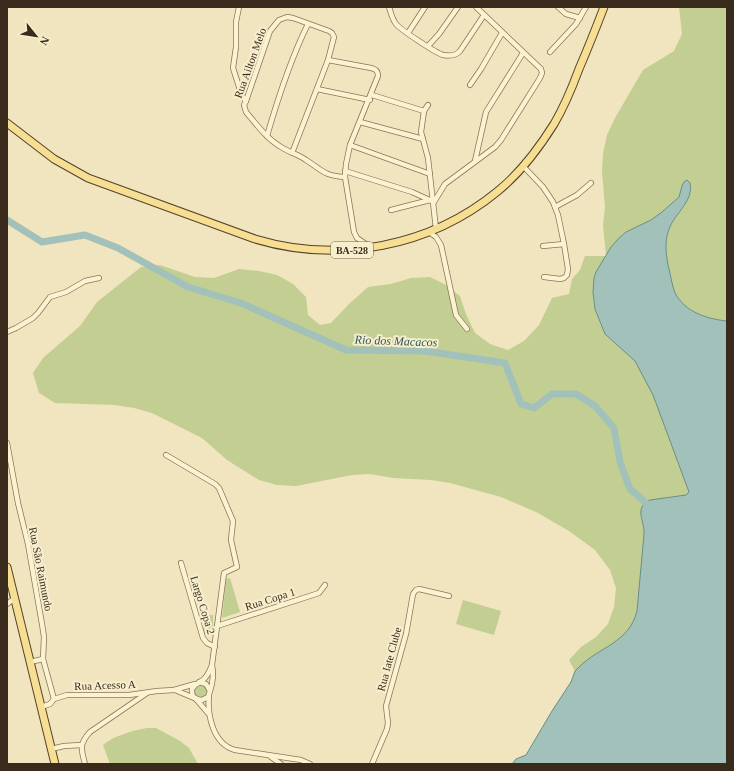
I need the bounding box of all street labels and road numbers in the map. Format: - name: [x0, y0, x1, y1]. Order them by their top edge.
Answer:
- street label: Rua Ailton Melo: [232, 26, 268, 100]
- road number: BA-528: [331, 242, 373, 258]
- street label: Rua São Raimundo: [27, 526, 55, 613]
- street label: Largo Copa 2: [188, 574, 218, 636]
- street label: Rua Copa 1: [243, 585, 297, 613]
- street label: Rua Iate Clube: [375, 625, 403, 692]
- street label: Rua Acesso A: [74, 678, 136, 692]

